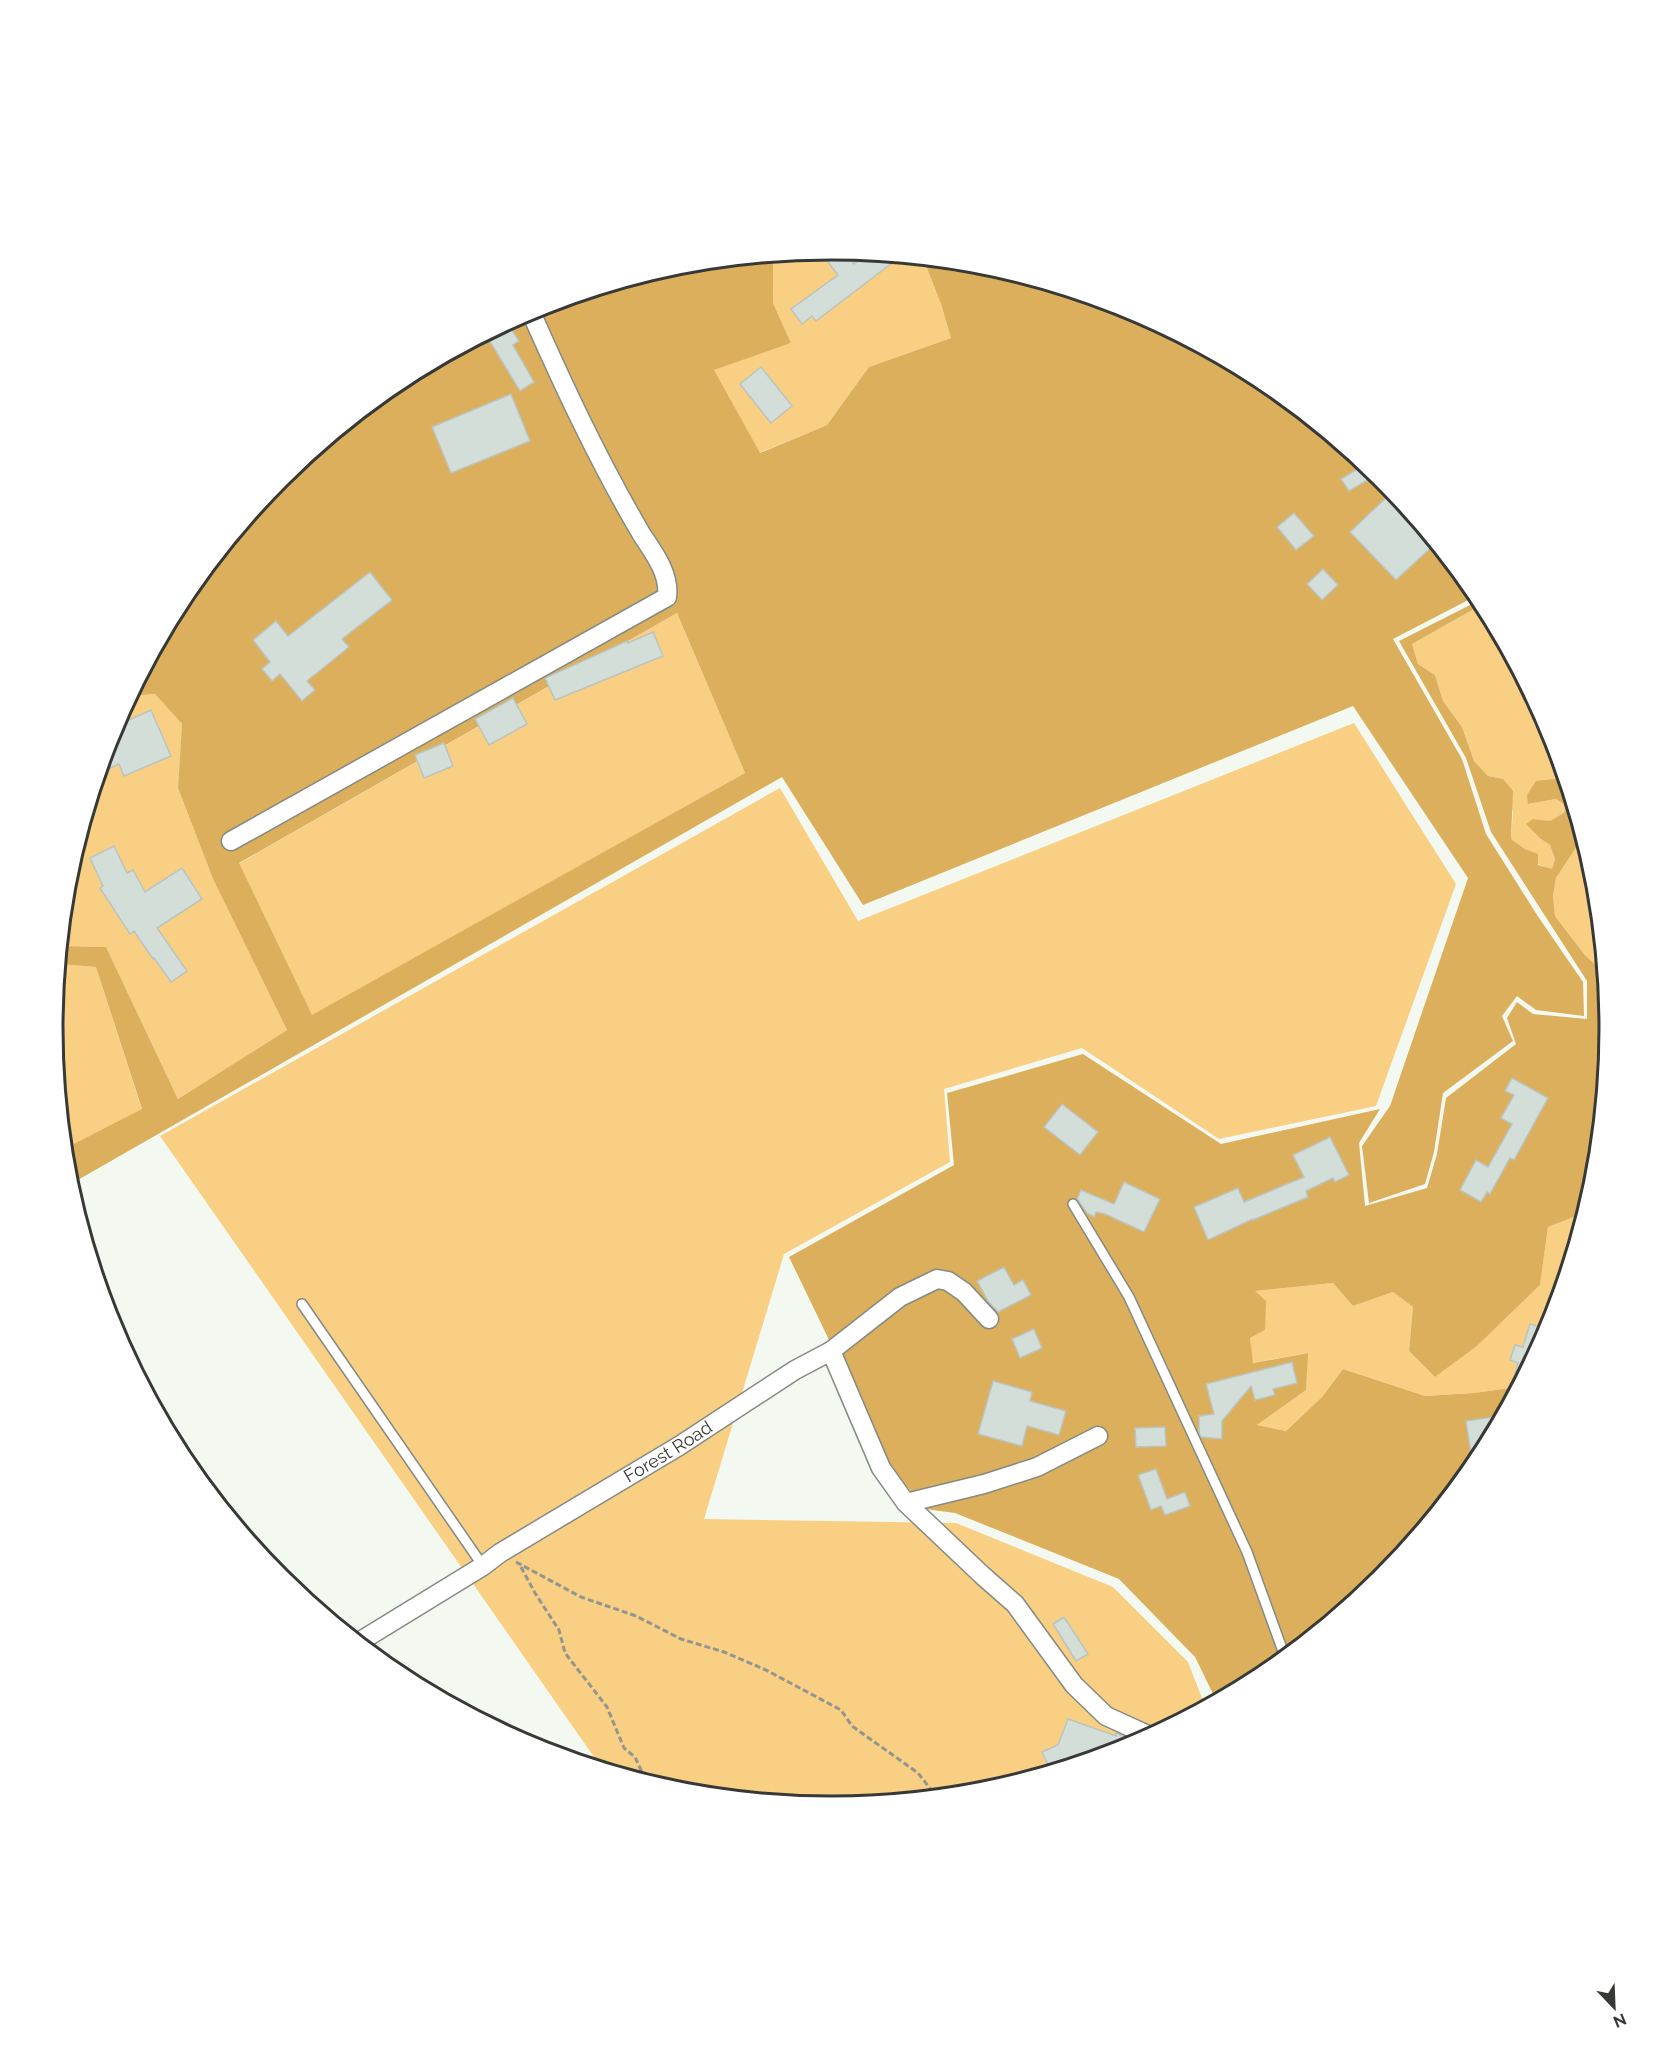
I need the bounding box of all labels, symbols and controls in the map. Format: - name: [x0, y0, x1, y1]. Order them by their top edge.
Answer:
- street label: Forest Road: [620, 1416, 716, 1487]
- north arrow: [1584, 1977, 1644, 2037]
- text: N: [1610, 2009, 1629, 2031]

